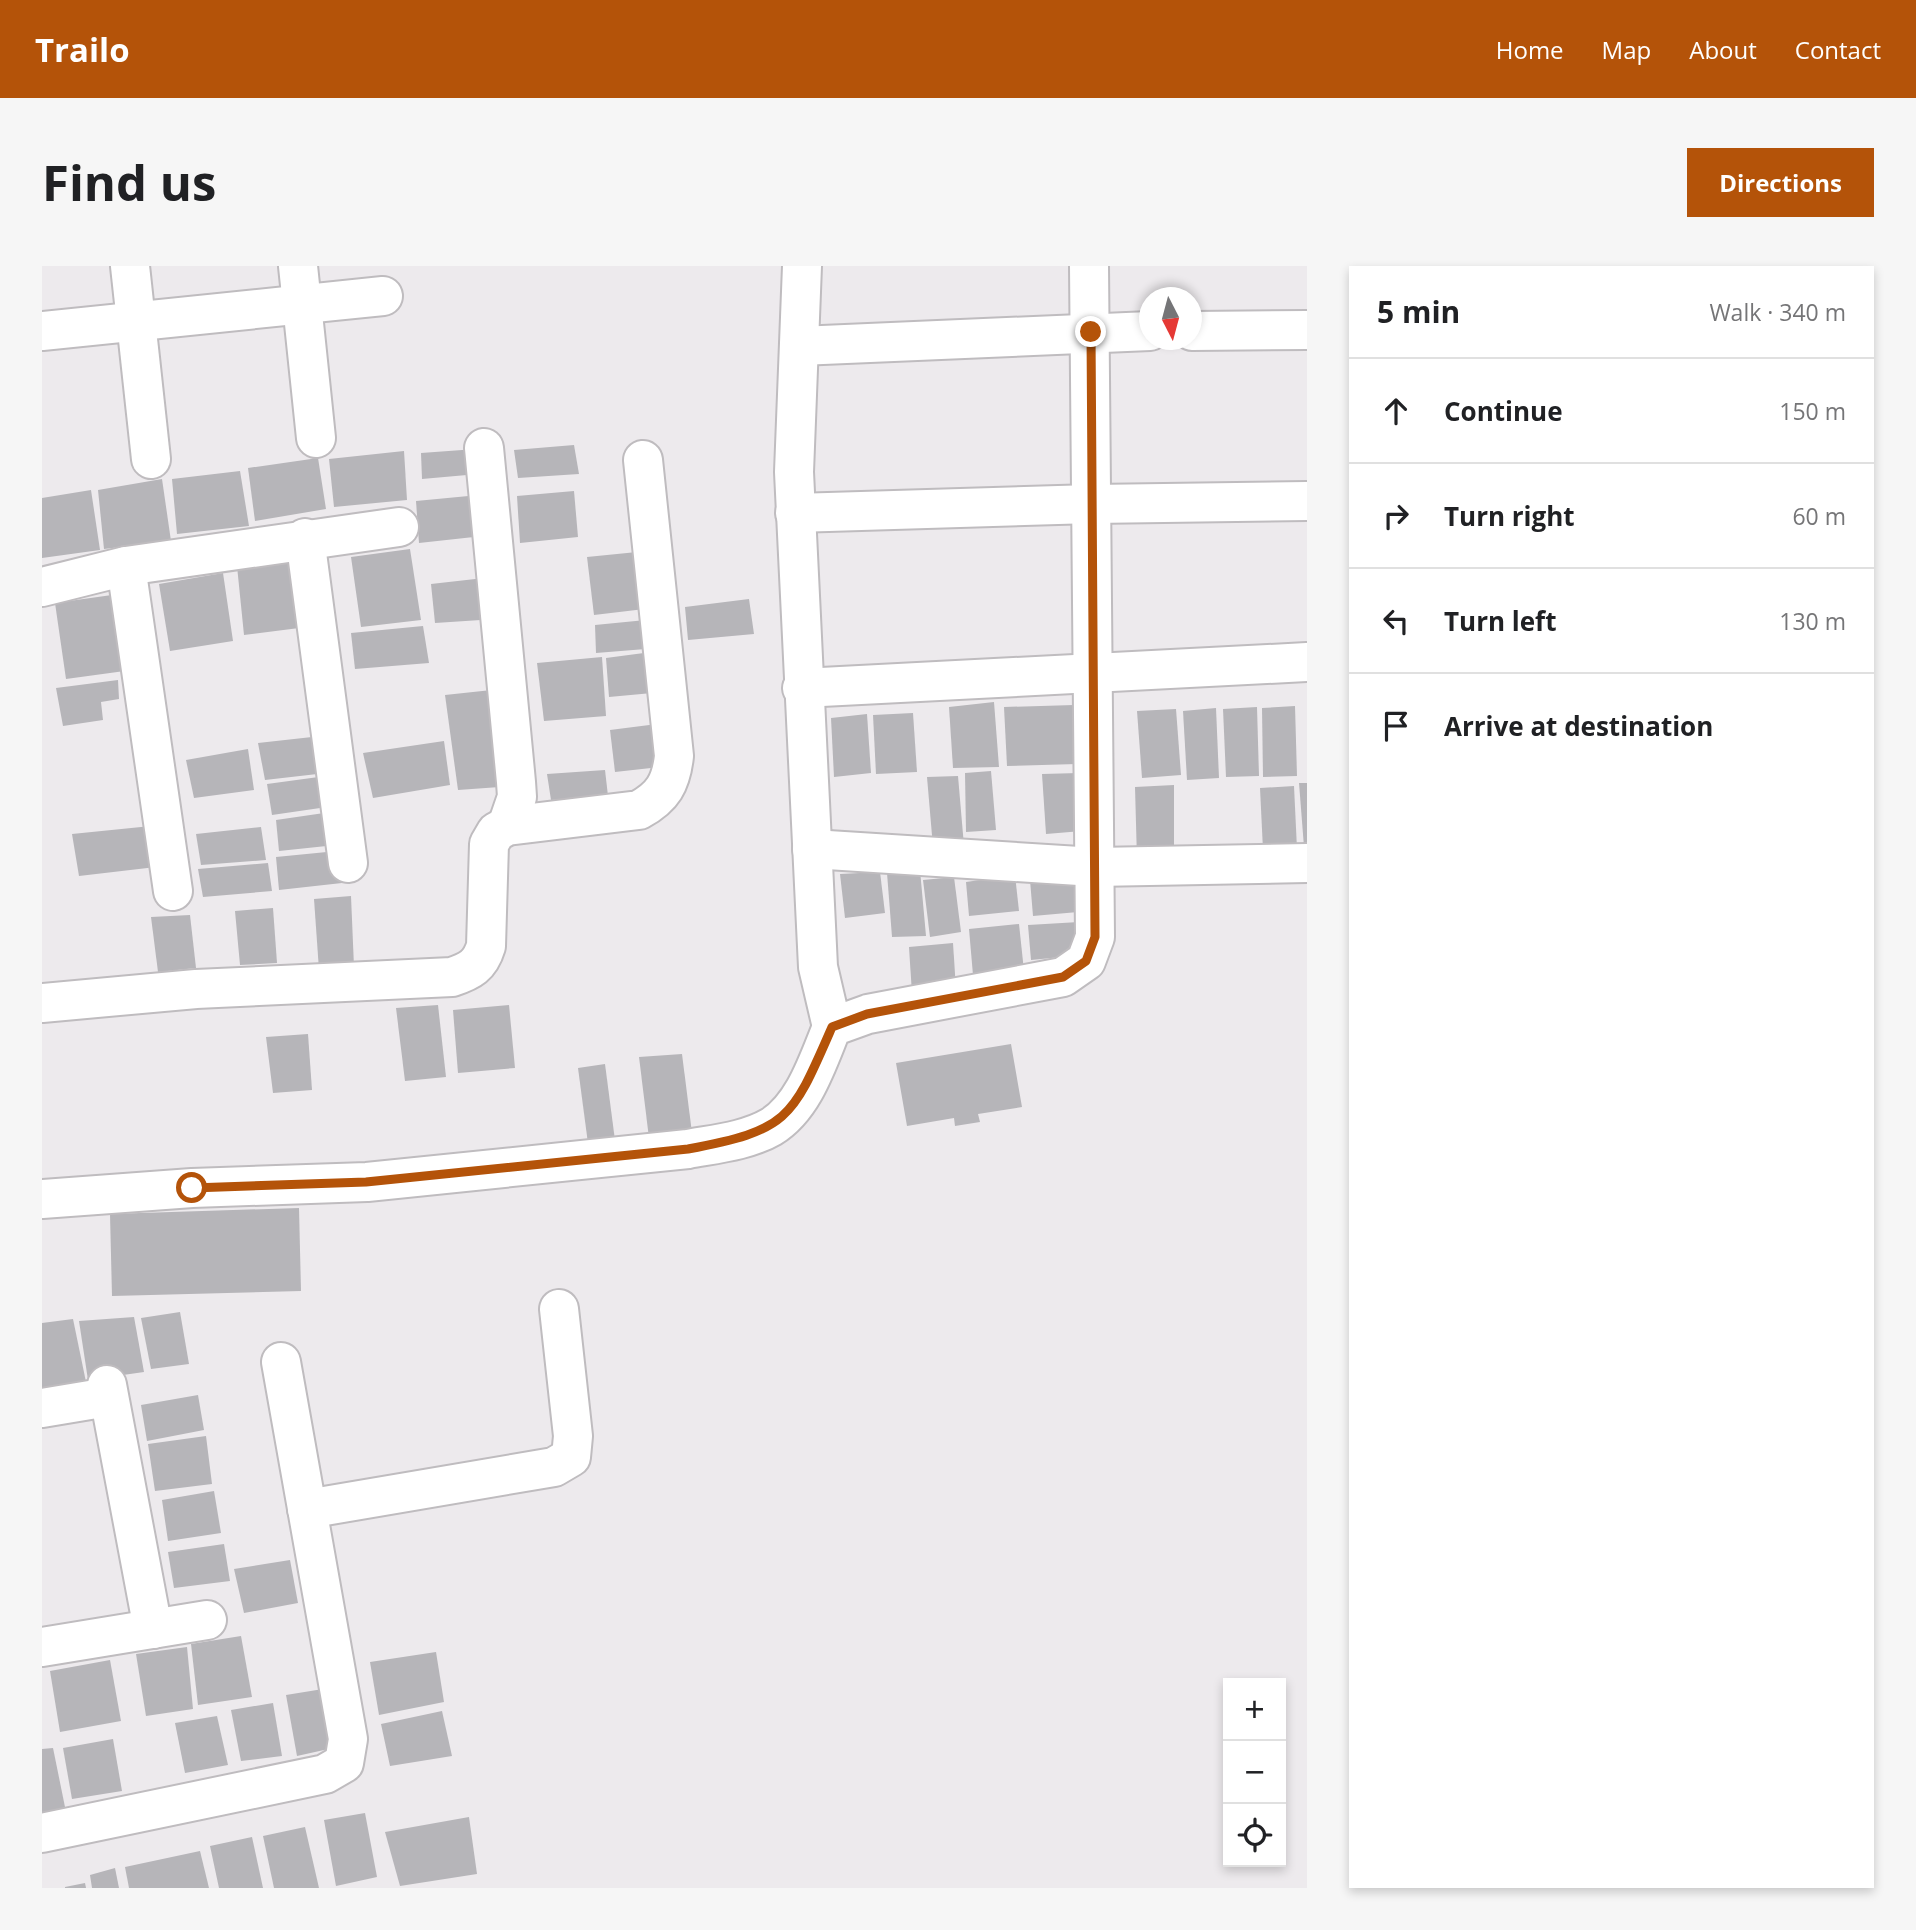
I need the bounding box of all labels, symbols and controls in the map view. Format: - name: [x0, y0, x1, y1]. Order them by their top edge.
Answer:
- text: Trailo: [35, 27, 130, 72]
- text: Home: [1496, 33, 1564, 66]
- text: Map: [1602, 33, 1651, 66]
- text: About: [1689, 33, 1757, 66]
- text: Contact: [1795, 33, 1881, 66]
- button: Directions: [1687, 148, 1874, 217]
- text: Find us: [42, 149, 216, 215]
- north arrow: [1139, 287, 1202, 350]
- text: 5 min: [1377, 291, 1460, 332]
- text: Walk · 340 m: [1709, 296, 1846, 328]
- route end: [1075, 316, 1106, 347]
- icon: ahead: [1377, 392, 1415, 430]
- text: Continue: [1444, 393, 1563, 429]
- text: 150 m: [1779, 395, 1846, 427]
- icon: right: [1377, 497, 1415, 535]
- text: Turn right: [1444, 498, 1575, 534]
- text: 60 m: [1792, 500, 1846, 532]
- icon: left: [1377, 602, 1415, 640]
- text: Turn left: [1444, 603, 1556, 639]
- text: 130 m: [1779, 605, 1846, 637]
- icon: arrive: [1377, 707, 1415, 745]
- text: Arrive at destination: [1444, 708, 1713, 744]
- route start: [176, 1172, 207, 1203]
- map controls: [1223, 1678, 1286, 1867]
- button: +: [1223, 1678, 1286, 1741]
- button: −: [1223, 1741, 1286, 1804]
- button: locate: [1223, 1804, 1286, 1867]

